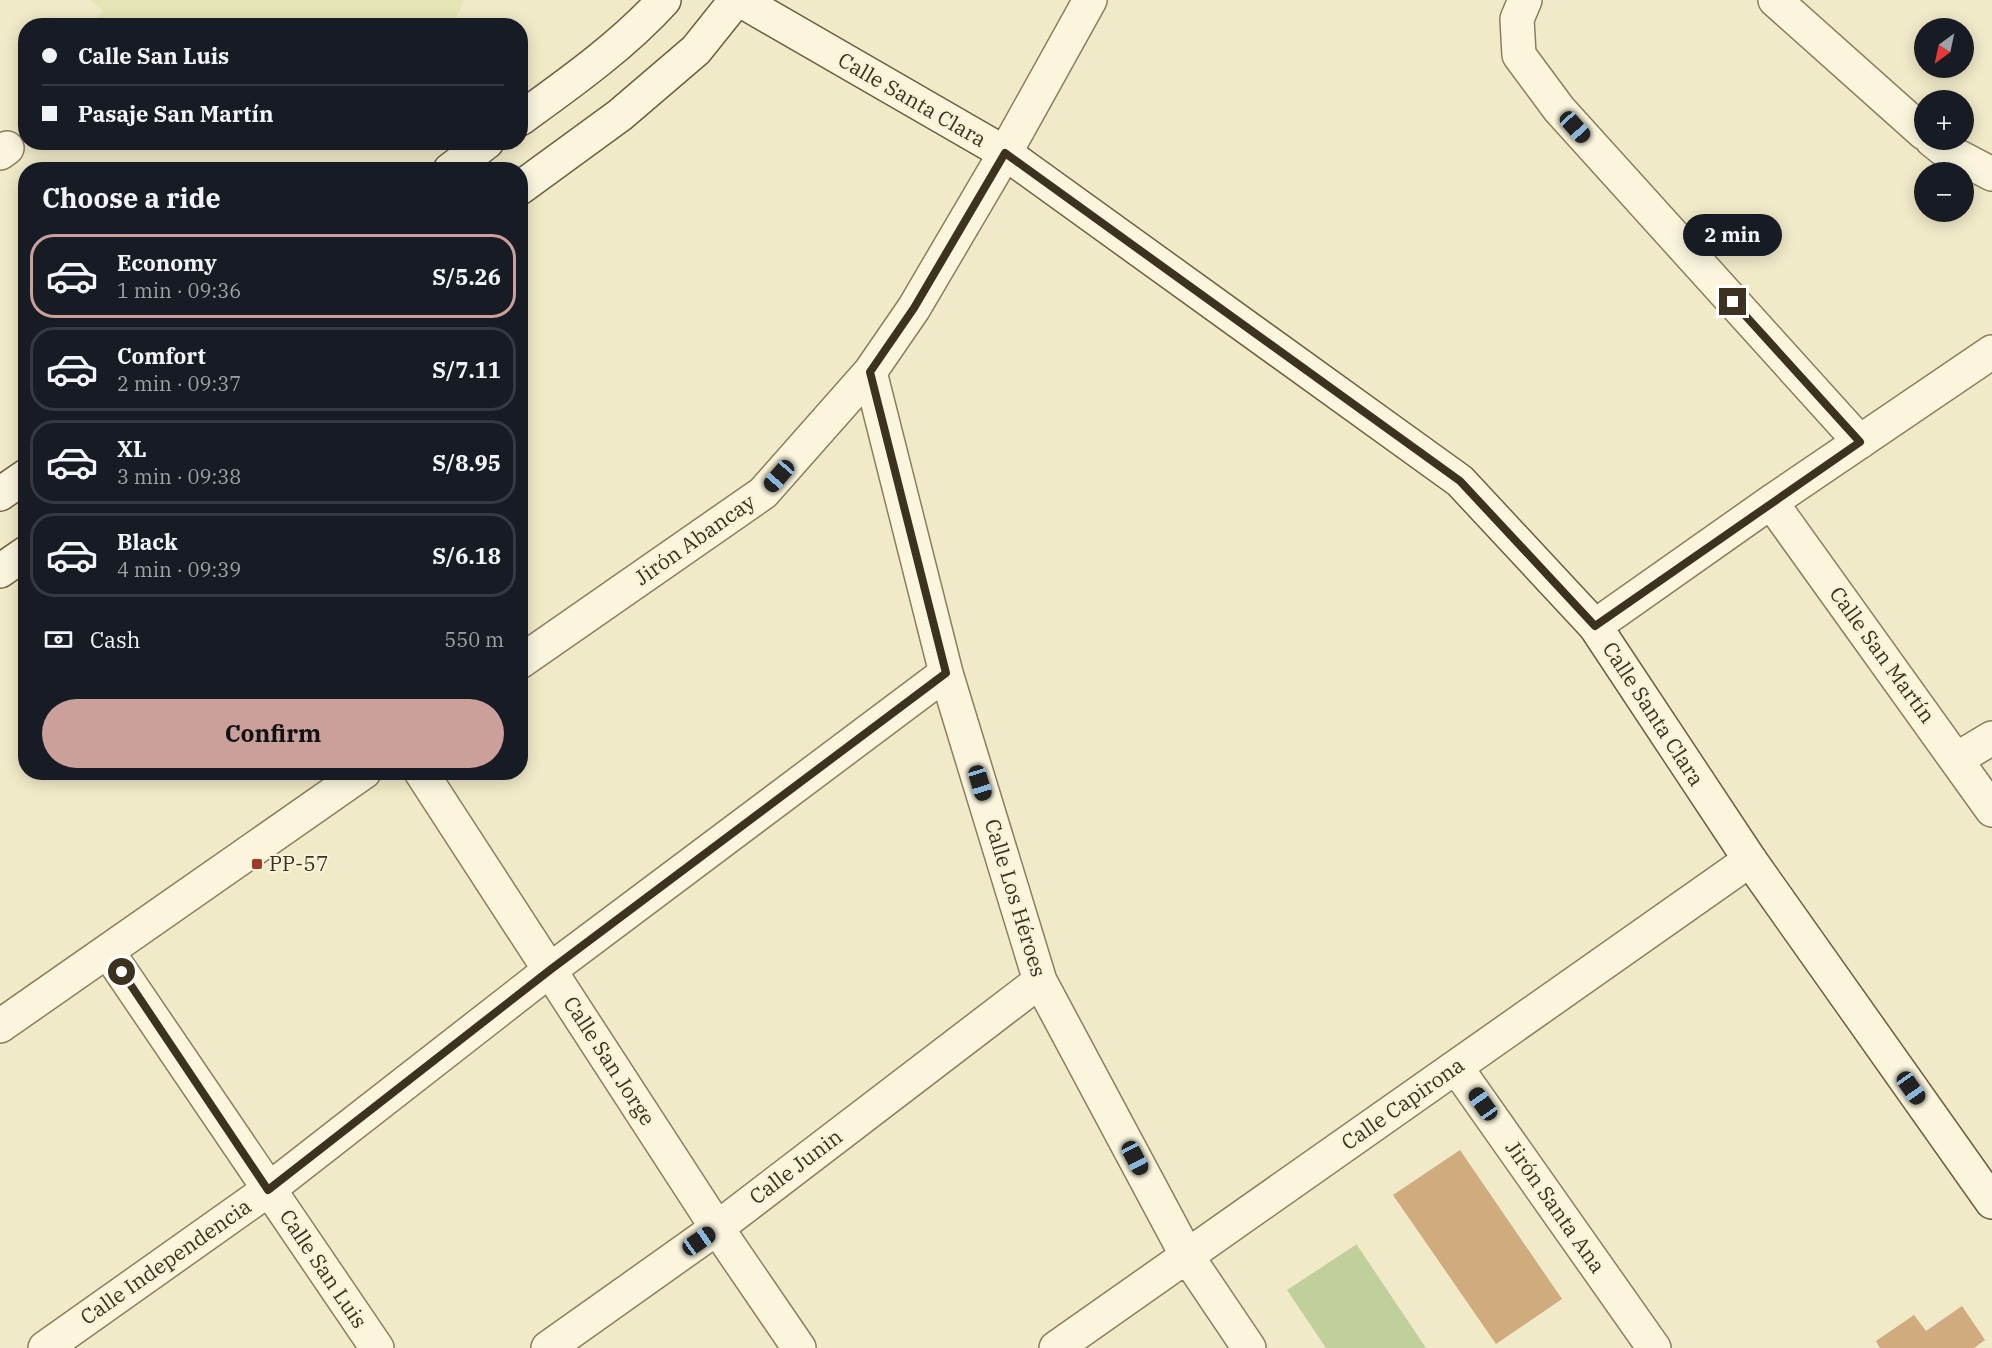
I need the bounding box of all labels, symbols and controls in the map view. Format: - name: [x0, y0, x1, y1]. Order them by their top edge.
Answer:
- north arrow: [1914, 18, 1974, 78]
- map controls: [1914, 18, 1974, 222]
- text: Calle San Luis: [78, 41, 229, 70]
- street label: Calle Santa Clara: [833, 45, 992, 153]
- button: +: [1914, 90, 1974, 150]
- text: Pasaje San Martín: [78, 99, 274, 128]
- car: [1556, 108, 1594, 146]
- button: −: [1914, 162, 1974, 222]
- text: Choose a ride: [42, 180, 221, 215]
- callout: 2 min: [1684, 215, 1782, 257]
- text: 2 min: [1705, 221, 1761, 248]
- text: Economy: [117, 248, 217, 277]
- icon: car: [45, 249, 99, 303]
- text: S/5.26: [432, 262, 501, 291]
- text: 1 min · 09:36: [117, 277, 241, 304]
- route end: [1719, 288, 1746, 315]
- text: Comfort: [117, 341, 206, 370]
- icon: car: [45, 342, 99, 396]
- text: S/7.11: [432, 355, 501, 384]
- text: 2 min · 09:37: [117, 370, 241, 397]
- text: XL: [117, 434, 147, 463]
- icon: car: [45, 435, 99, 489]
- text: S/8.95: [432, 448, 501, 477]
- car: [760, 457, 798, 495]
- text: 3 min · 09:38: [117, 463, 241, 490]
- street label: Jirón Abancay: [629, 487, 761, 591]
- text: Black: [117, 527, 178, 556]
- icon: car: [45, 528, 99, 582]
- text: S/6.18: [432, 541, 501, 570]
- text: 4 min · 09:39: [117, 556, 241, 583]
- street label: Calle San Martín: [1824, 580, 1942, 728]
- icon: cash: [42, 623, 75, 656]
- text: Cash: [90, 625, 141, 654]
- text: 550 m: [444, 626, 504, 653]
- street label: Calle Santa Clara: [1597, 636, 1711, 791]
- button: Confirm: [42, 699, 504, 768]
- car: [966, 763, 994, 803]
- street label: Calle Los Héroes: [979, 815, 1053, 980]
- place label: PP-57: [269, 849, 329, 877]
- marker: PP-57: [250, 857, 264, 871]
- route start: [108, 958, 135, 985]
- street label: Calle San Jorge: [558, 990, 662, 1130]
- street label: Calle Capirona: [1335, 1050, 1469, 1156]
- car: [1893, 1068, 1929, 1108]
- car: [1465, 1084, 1501, 1124]
- street label: Calle Junin: [743, 1122, 848, 1210]
- street label: Jirón Santa Ana: [1500, 1135, 1612, 1278]
- car: [1119, 1138, 1151, 1178]
- street label: Calle Independencia: [74, 1192, 256, 1331]
- street label: Calle San Luis: [274, 1203, 374, 1333]
- car: [679, 1223, 719, 1259]

